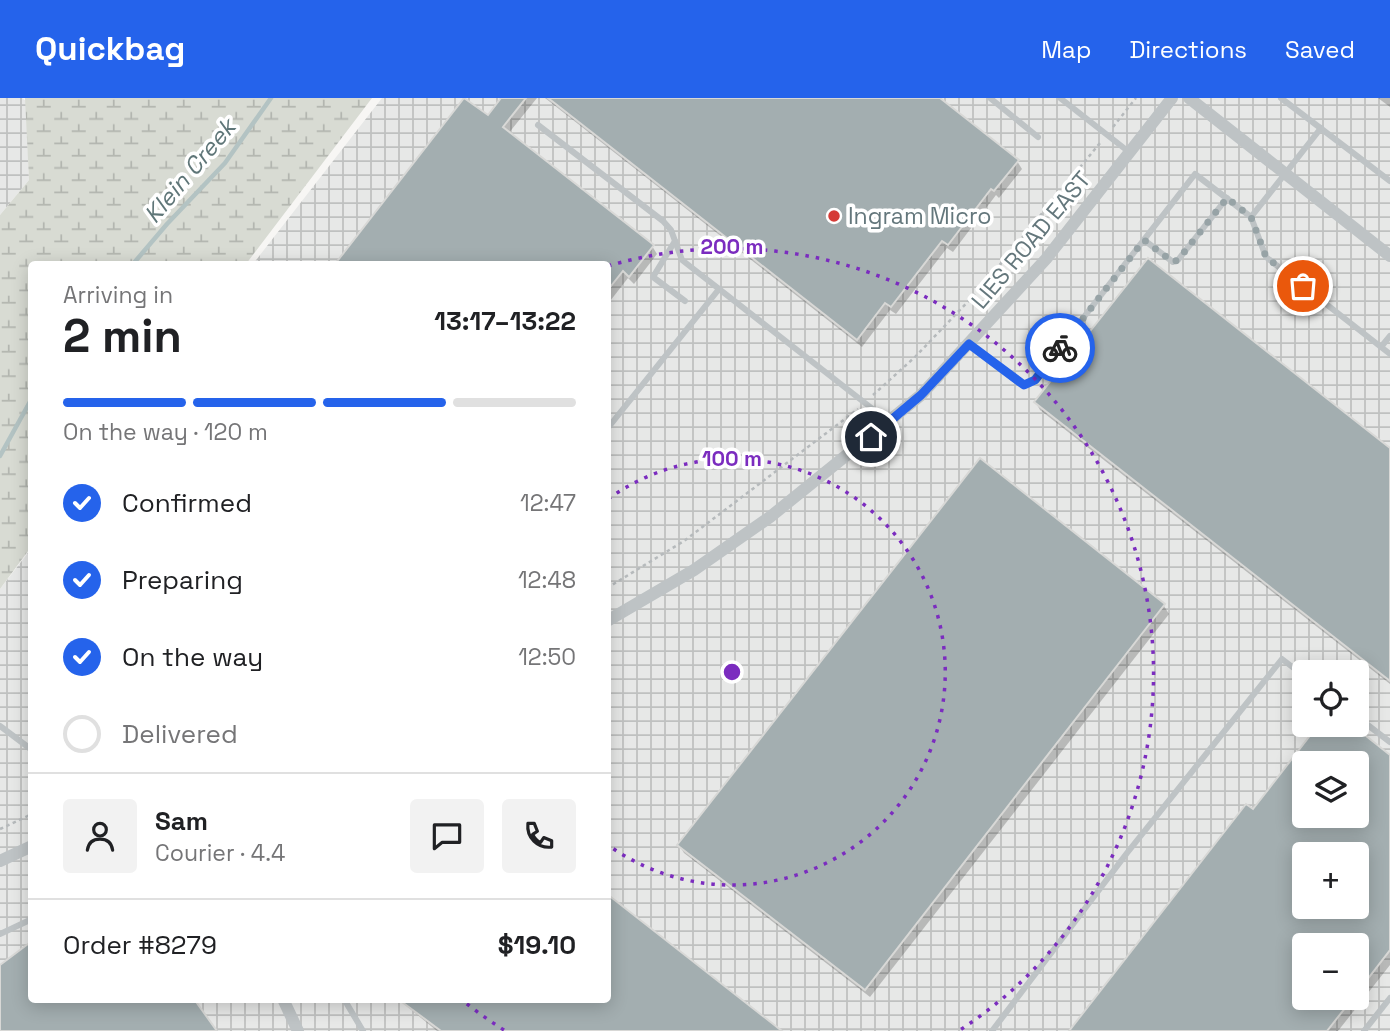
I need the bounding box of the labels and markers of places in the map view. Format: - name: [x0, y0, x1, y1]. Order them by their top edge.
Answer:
- place label: Ingram Micro: [848, 201, 991, 231]
- marker: Ingram Micro: [826, 208, 842, 224]
- pin: [1273, 256, 1333, 316]
- pin: [841, 407, 901, 467]
- centre of rings: [720, 660, 744, 684]

